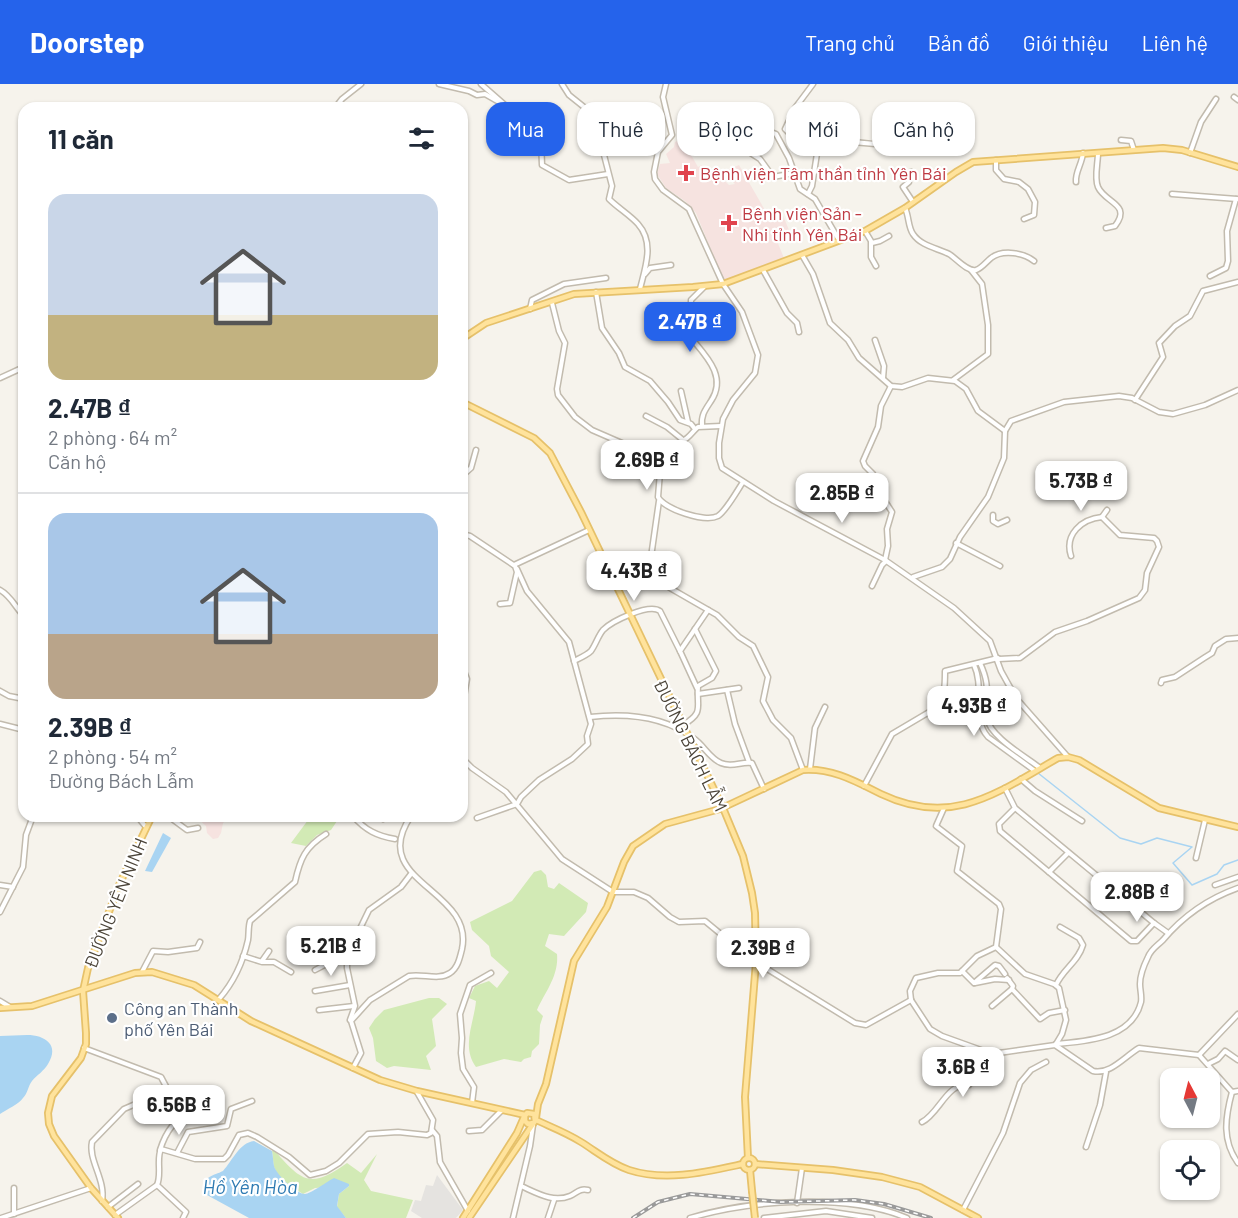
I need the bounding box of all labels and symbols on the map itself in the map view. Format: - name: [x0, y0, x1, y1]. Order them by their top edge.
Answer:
- place label: Bệnh viện Tâm thần tỉnh Yên Bái: [700, 162, 947, 184]
- marker: Bệnh viện Tâm thần tỉnh Yên Bái: [677, 164, 695, 182]
- place label: Bệnh viện Sản - Nhi tỉnh Yên Bái: [742, 202, 862, 245]
- marker: Bệnh viện Sản - Nhi tỉnh Yên Bái: [720, 214, 738, 232]
- pin: 2.47B ₫: [635, 302, 745, 353]
- pin: 2.69B ₫: [592, 440, 702, 491]
- pin: 5.73B ₫: [1026, 461, 1136, 512]
- pin: 2.85B ₫: [787, 473, 897, 524]
- pin: 4.43B ₫: [579, 551, 689, 602]
- street label: ĐƯỜNG BÁCH LẪM: [649, 675, 733, 815]
- pin: 4.93B ₫: [919, 686, 1029, 737]
- street label: ĐƯỜNG YÊN NINH: [79, 834, 151, 972]
- pin: 2.88B ₫: [1082, 872, 1192, 923]
- pin: 5.21B ₫: [276, 926, 386, 977]
- pin: 2.39B ₫: [708, 928, 818, 979]
- place label: Công an Thành phố Yên Bái: [124, 997, 239, 1040]
- marker: Công an Thành phố Yên Bái: [105, 1011, 119, 1025]
- pin: 3.6B ₫: [914, 1047, 1012, 1098]
- north arrow: [1160, 1068, 1220, 1128]
- pin: 6.56B ₫: [124, 1085, 234, 1136]
- water label: Hồ Yên Hòa: [202, 1174, 298, 1198]

